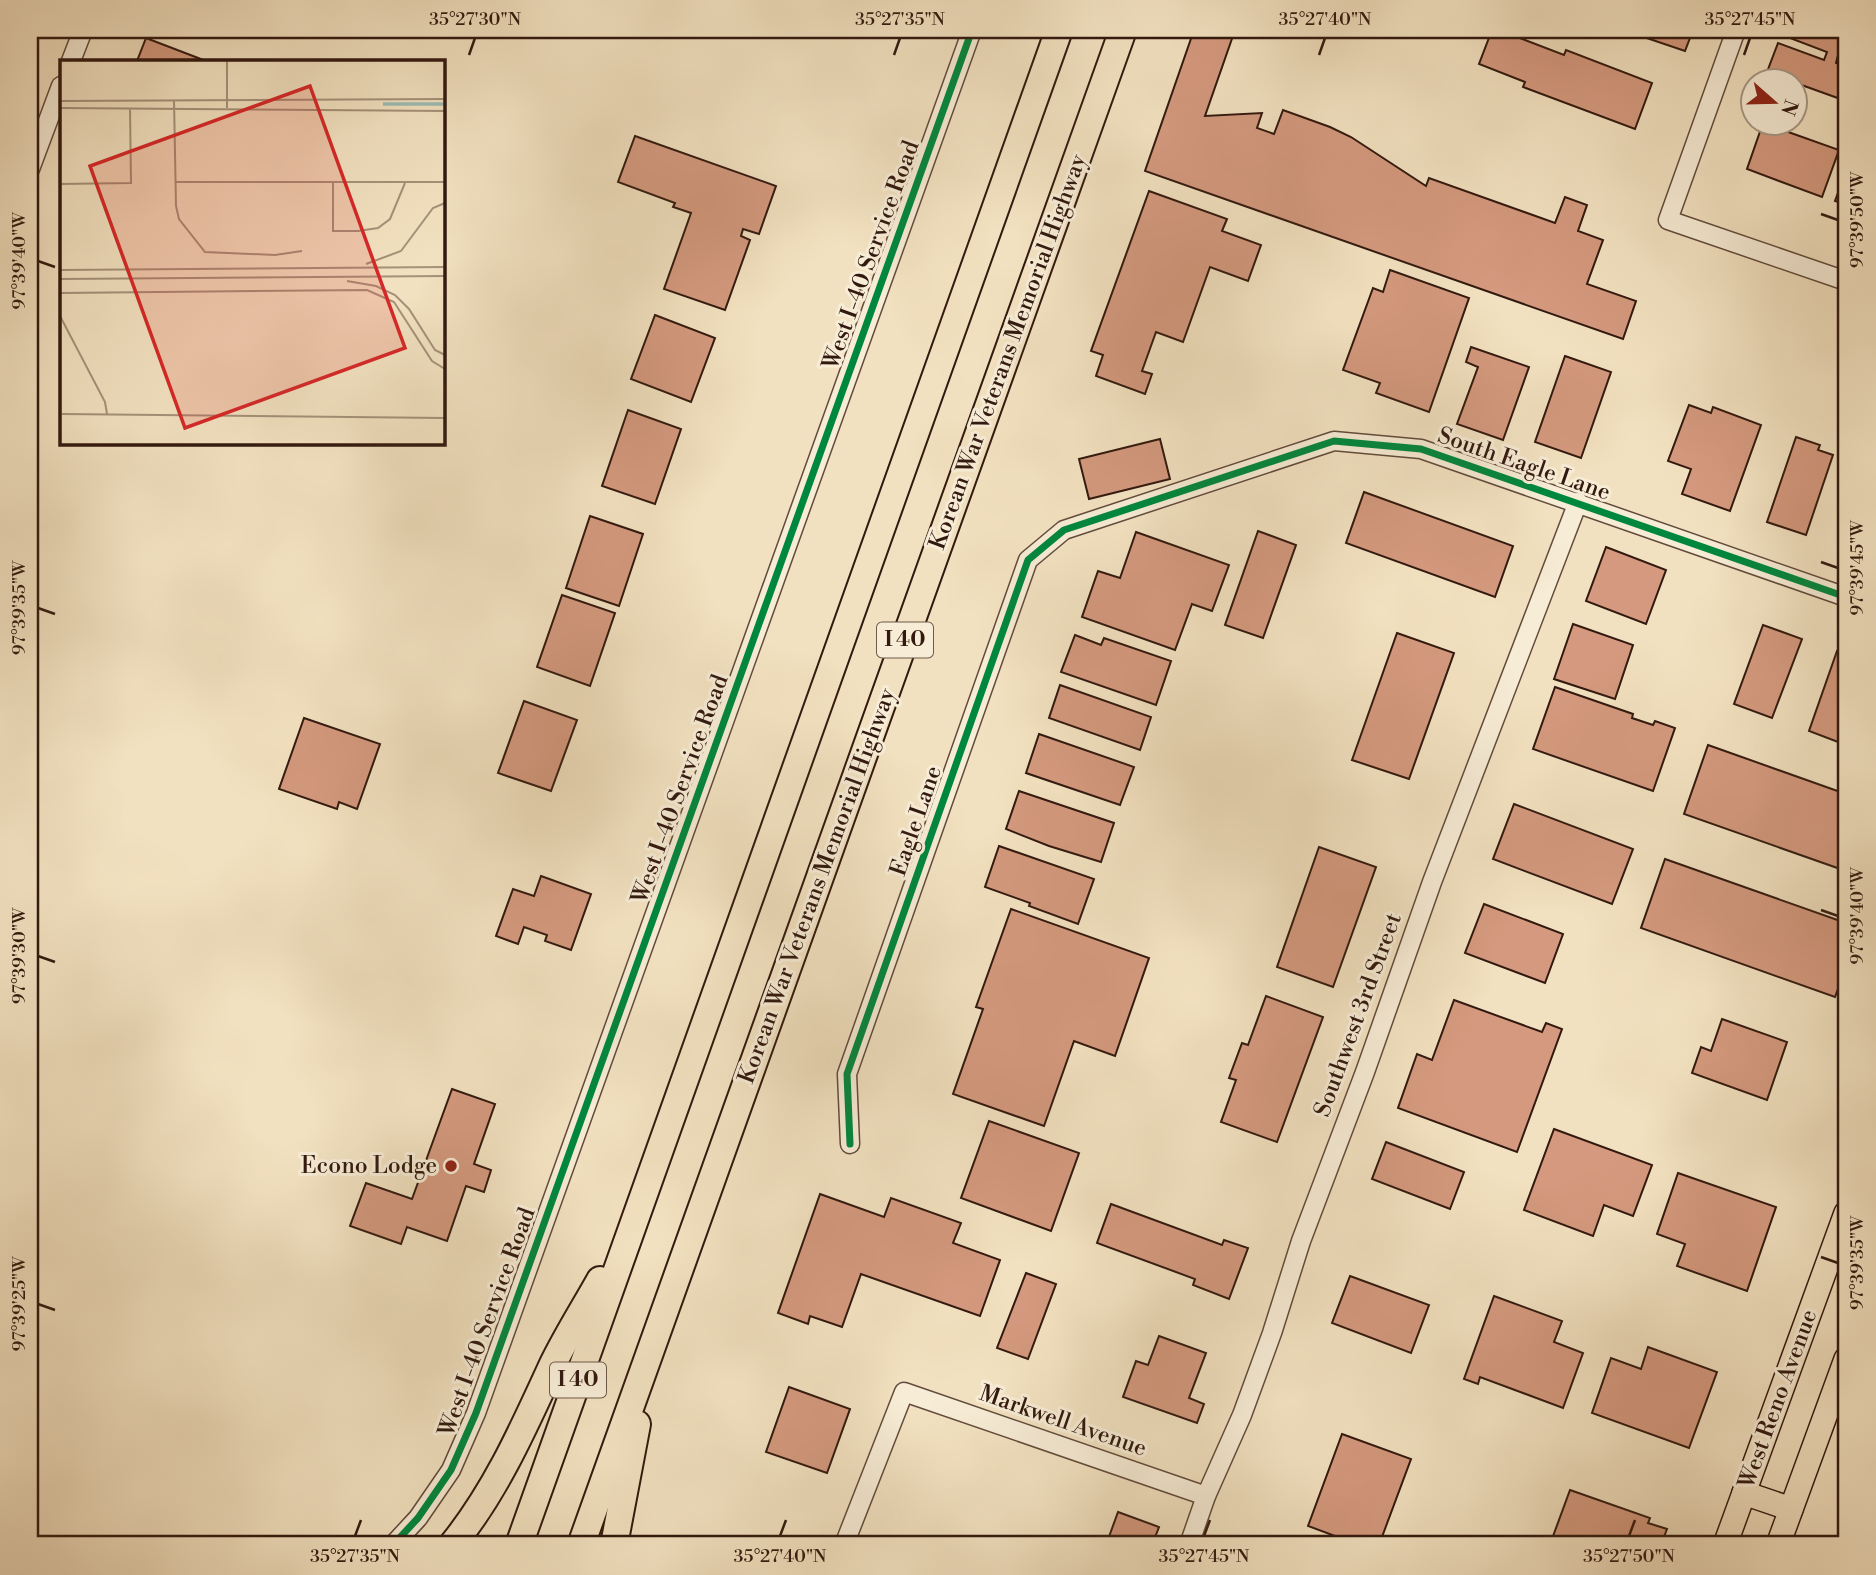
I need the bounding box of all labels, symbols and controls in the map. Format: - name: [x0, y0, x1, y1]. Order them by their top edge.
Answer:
- text: 35°27'30"N: [429, 8, 522, 31]
- text: 35°27'35"N: [855, 8, 946, 31]
- text: 35°27'40"N: [1279, 8, 1372, 31]
- text: 35°27'45"N: [1705, 8, 1796, 31]
- inset map: [60, 60, 444, 444]
- north arrow: [1740, 66, 1810, 136]
- text: N: [1775, 96, 1803, 119]
- street label: West I-40 Service Road: [816, 137, 925, 374]
- street label: Korean War Veterans Memorial Highway: [923, 150, 1093, 553]
- text: 97°39'50"W: [1846, 171, 1869, 268]
- text: 97°39'40"W: [8, 212, 31, 310]
- street label: South Eagle Lane: [1434, 421, 1614, 507]
- text: 97°39'45"W: [1846, 520, 1869, 616]
- text: 97°39'35"W: [8, 560, 31, 655]
- road number: I 40: [877, 622, 933, 658]
- street label: West I-40 Service Road: [625, 671, 734, 908]
- street label: Korean War Veterans Memorial Highway: [732, 684, 902, 1087]
- street label: Eagle Lane: [884, 762, 948, 880]
- text: 97°39'40"W: [1846, 867, 1869, 965]
- text: 97°39'30"W: [8, 907, 31, 1004]
- street label: Southwest 3rd Street: [1308, 909, 1408, 1121]
- place label: Econo Lodge: [301, 1152, 437, 1180]
- marker: Econo Lodge: [443, 1158, 459, 1174]
- street label: West I-40 Service Road: [432, 1204, 541, 1441]
- text: 97°39'35"W: [1846, 1215, 1869, 1310]
- text: 97°39'25"W: [8, 1256, 31, 1352]
- street label: West Reno Avenue: [1732, 1306, 1823, 1493]
- road number: I 40: [550, 1362, 606, 1398]
- street label: Markwell Avenue: [976, 1379, 1150, 1463]
- text: 35°27'35"N: [310, 1545, 401, 1568]
- text: 35°27'40"N: [734, 1545, 827, 1568]
- text: 35°27'45"N: [1159, 1545, 1250, 1568]
- text: 35°27'50"N: [1583, 1545, 1676, 1568]

